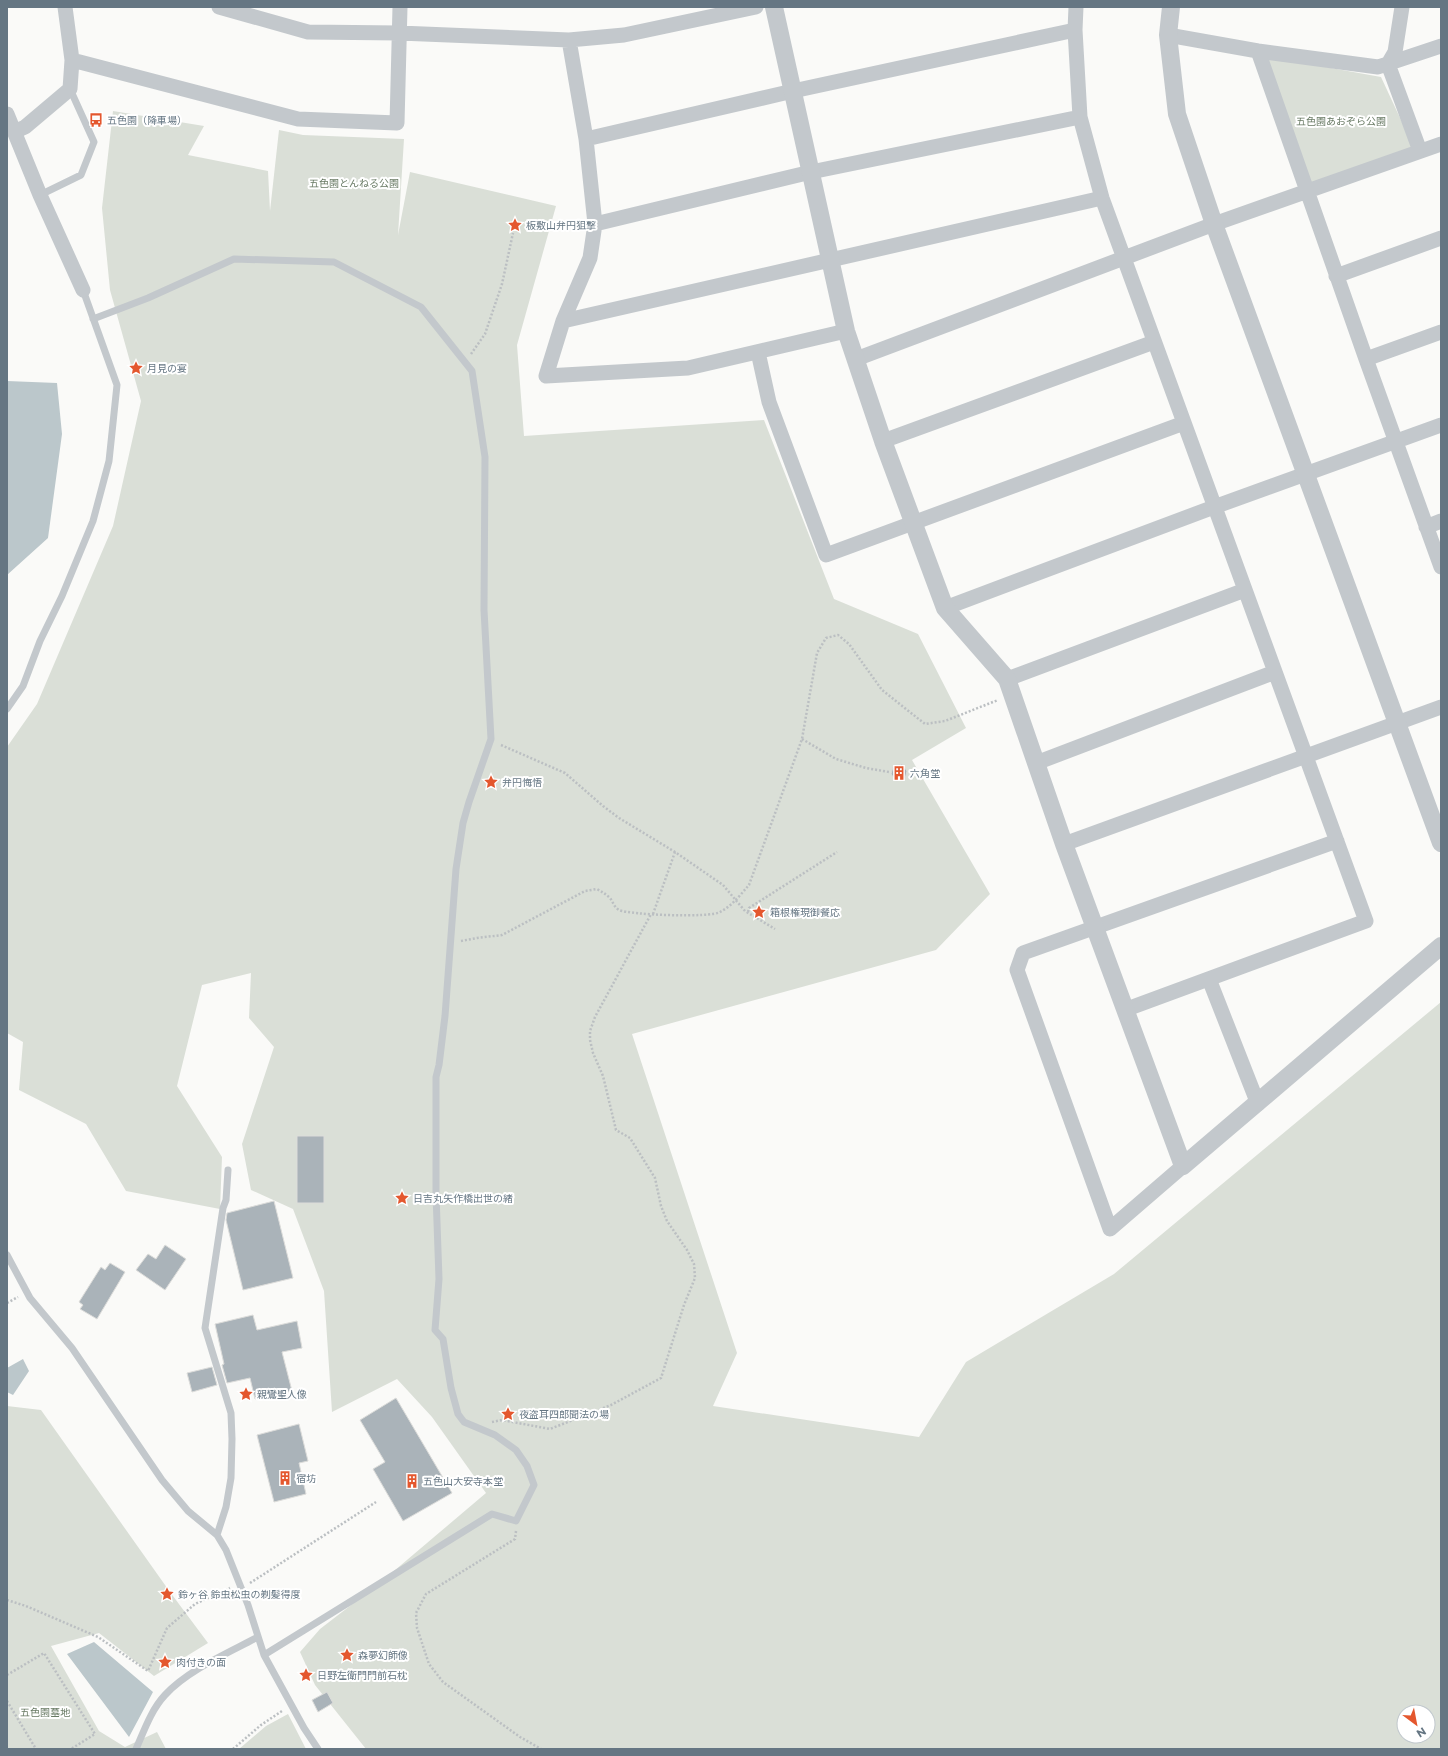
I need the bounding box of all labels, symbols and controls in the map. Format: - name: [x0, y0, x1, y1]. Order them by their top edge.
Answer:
- bus stop icon: 五色園（降車場）: [88, 112, 104, 128]
- place label: 五色園（降車場）: [107, 114, 187, 127]
- park label: 五色園あおぞら公園: [1296, 115, 1386, 128]
- park label: 五色園とんねる公園: [309, 177, 399, 190]
- place icon: 板敷山弁円狙撃: [507, 217, 523, 233]
- place label: 板敷山弁円狙撃: [526, 219, 596, 232]
- place icon: 月見の宴: [128, 360, 144, 376]
- place label: 月見の宴: [147, 362, 187, 375]
- building icon: 六角堂: [891, 765, 907, 781]
- place label: 六角堂: [910, 767, 940, 780]
- place icon: 弁円悔悟: [483, 774, 499, 790]
- place label: 弁円悔悟: [502, 776, 542, 789]
- place icon: 箱根権現御餐応: [751, 904, 767, 920]
- place label: 箱根権現御餐応: [770, 906, 840, 919]
- place icon: 日吉丸矢作橋出世の緒: [394, 1190, 410, 1206]
- place label: 日吉丸矢作橋出世の緒: [413, 1192, 513, 1205]
- place icon: 親鸞聖人像: [238, 1386, 254, 1402]
- place label: 親鸞聖人像: [257, 1388, 307, 1401]
- place icon: 夜盗耳四郎聞法の場: [500, 1406, 516, 1422]
- place label: 夜盗耳四郎聞法の場: [519, 1408, 609, 1421]
- building icon: 宿坊: [277, 1470, 293, 1486]
- place label: 宿坊: [296, 1472, 316, 1485]
- building icon: 五色山大安寺本堂: [404, 1473, 420, 1489]
- place label: 五色山大安寺本堂: [423, 1475, 503, 1488]
- place icon: 鈴ヶ谷 鈴虫松虫の剃髪得度: [159, 1586, 175, 1602]
- place label: 鈴ヶ谷 鈴虫松虫の剃髪得度: [178, 1588, 301, 1601]
- place icon: 森夢幻師像: [339, 1647, 355, 1663]
- place label: 森夢幻師像: [358, 1649, 408, 1662]
- place icon: 肉付きの面: [157, 1654, 173, 1670]
- place label: 肉付きの面: [176, 1656, 226, 1669]
- place icon: 日野左衛門門前石枕: [298, 1667, 314, 1683]
- place label: 日野左衛門門前石枕: [317, 1669, 407, 1682]
- north arrow: [1396, 1704, 1436, 1744]
- park label: 五色園墓地: [20, 1706, 71, 1719]
- text: N: [1414, 1724, 1429, 1741]

